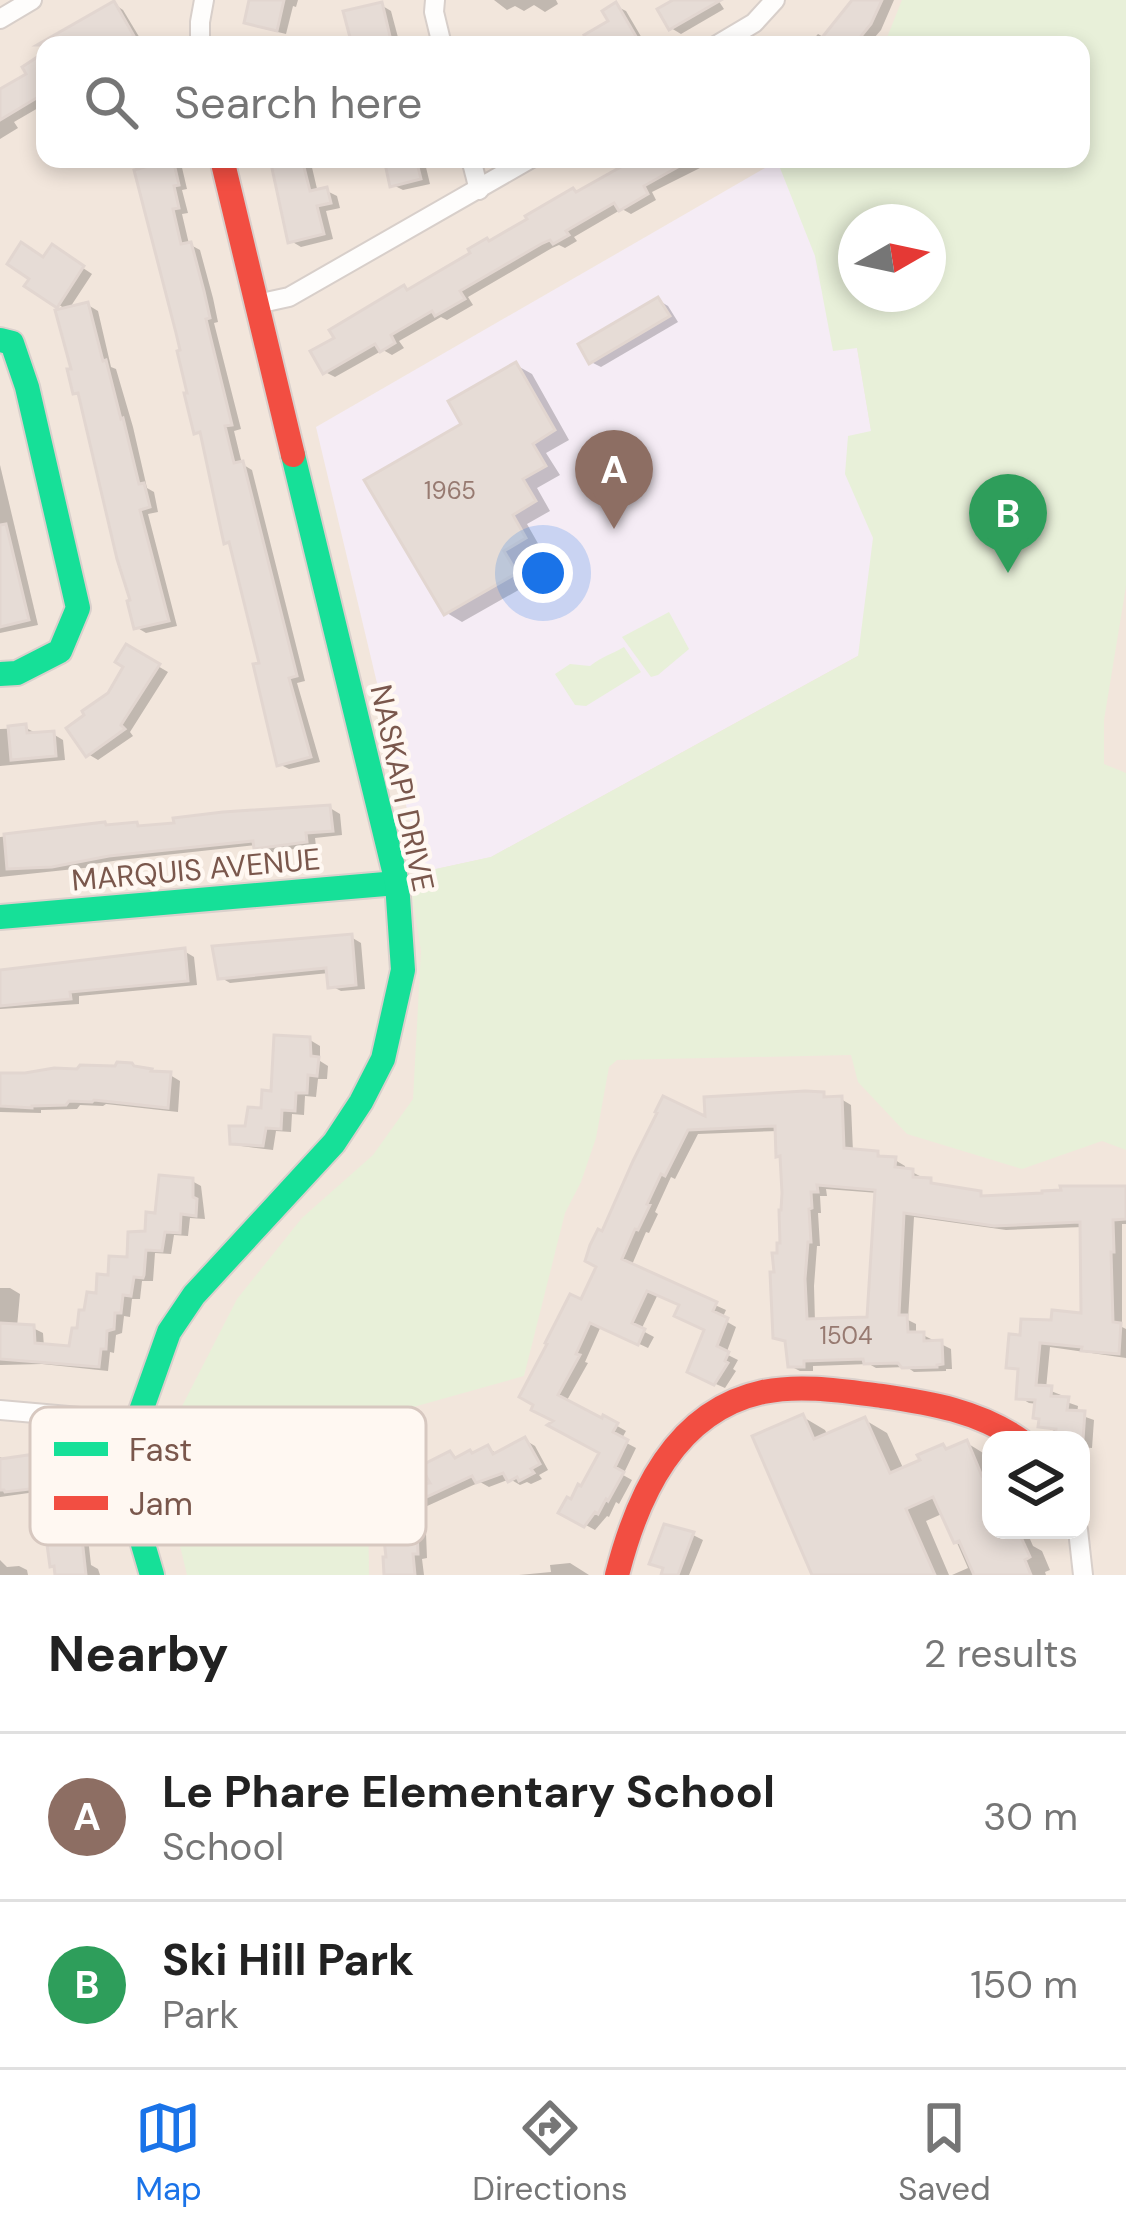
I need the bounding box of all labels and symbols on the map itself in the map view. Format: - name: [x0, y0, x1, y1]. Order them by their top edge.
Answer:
- north arrow: [838, 204, 946, 312]
- pin: A: [575, 430, 653, 529]
- pin: B: [969, 474, 1047, 573]
- house number: 1965: [424, 475, 476, 506]
- your location: [513, 543, 573, 603]
- street label: NASKAPI DRIVE: [362, 681, 443, 895]
- street label: MARQUIS AVENUE: [70, 839, 322, 900]
- house number: 1504: [819, 1320, 873, 1351]
- legend: [30, 1407, 426, 1545]
- text: Fast: [129, 1428, 192, 1471]
- text: Jam: [129, 1482, 193, 1525]

